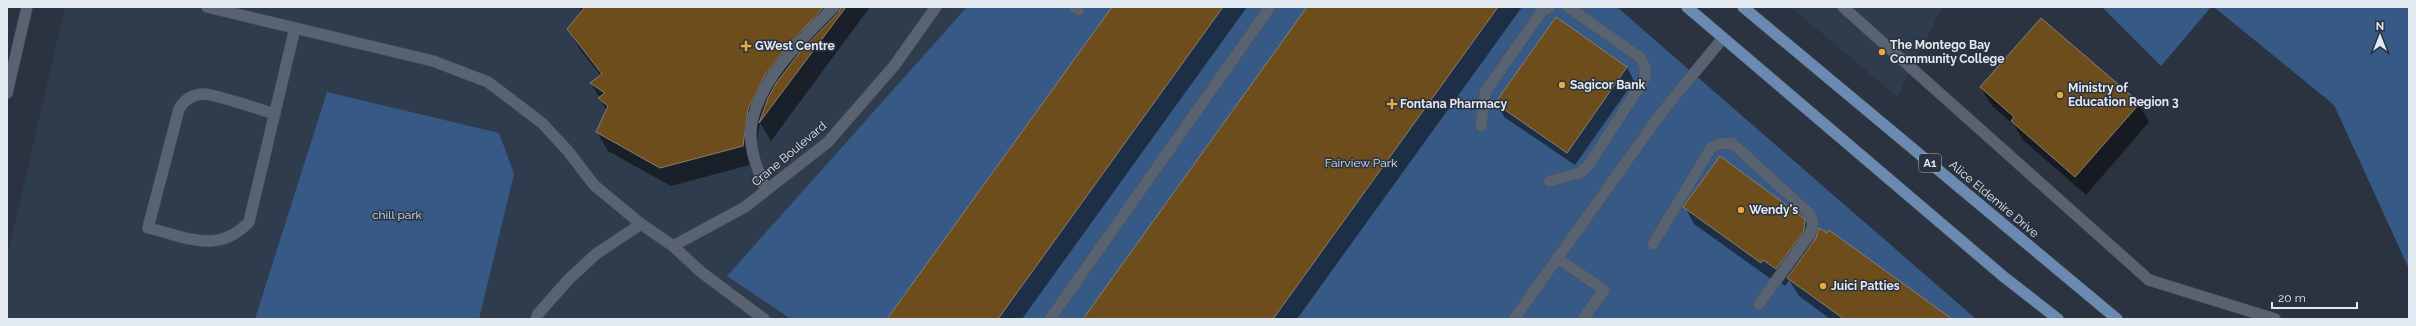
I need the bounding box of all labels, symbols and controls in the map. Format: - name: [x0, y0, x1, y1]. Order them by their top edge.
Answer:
- north arrow: [2360, 16, 2400, 56]
- text: N: [2376, 20, 2384, 33]
- place label: The Montego Bay Community College: [1890, 38, 2004, 66]
- place label: GWest Centre: [755, 39, 835, 53]
- marker: GWest Centre: [740, 40, 752, 52]
- marker: The Montego Bay Community College: [1877, 47, 1887, 57]
- place label: Sagicor Bank: [1570, 78, 1645, 92]
- marker: Sagicor Bank: [1557, 80, 1567, 90]
- place label: Ministry of Education Region 3: [2068, 81, 2179, 109]
- marker: Ministry of Education Region 3: [2055, 90, 2065, 100]
- place label: Fontana Pharmacy: [1400, 97, 1507, 111]
- marker: Fontana Pharmacy: [1387, 99, 1397, 109]
- street label: Crane Boulevard: [749, 119, 829, 189]
- road number: A1: [1919, 154, 1941, 172]
- park label: Fairview Park: [1325, 156, 1398, 170]
- street label: Alice Eldemire Drive: [1947, 158, 2041, 240]
- place label: Wendy's: [1749, 203, 1798, 217]
- marker: Wendy's: [1736, 205, 1746, 215]
- park label: chill park: [372, 208, 423, 222]
- place label: Juici Patties: [1831, 279, 1900, 293]
- marker: Juici Patties: [1818, 281, 1828, 291]
- scale bar: [2272, 284, 2357, 310]
- text: 20 m: [2278, 291, 2306, 305]

